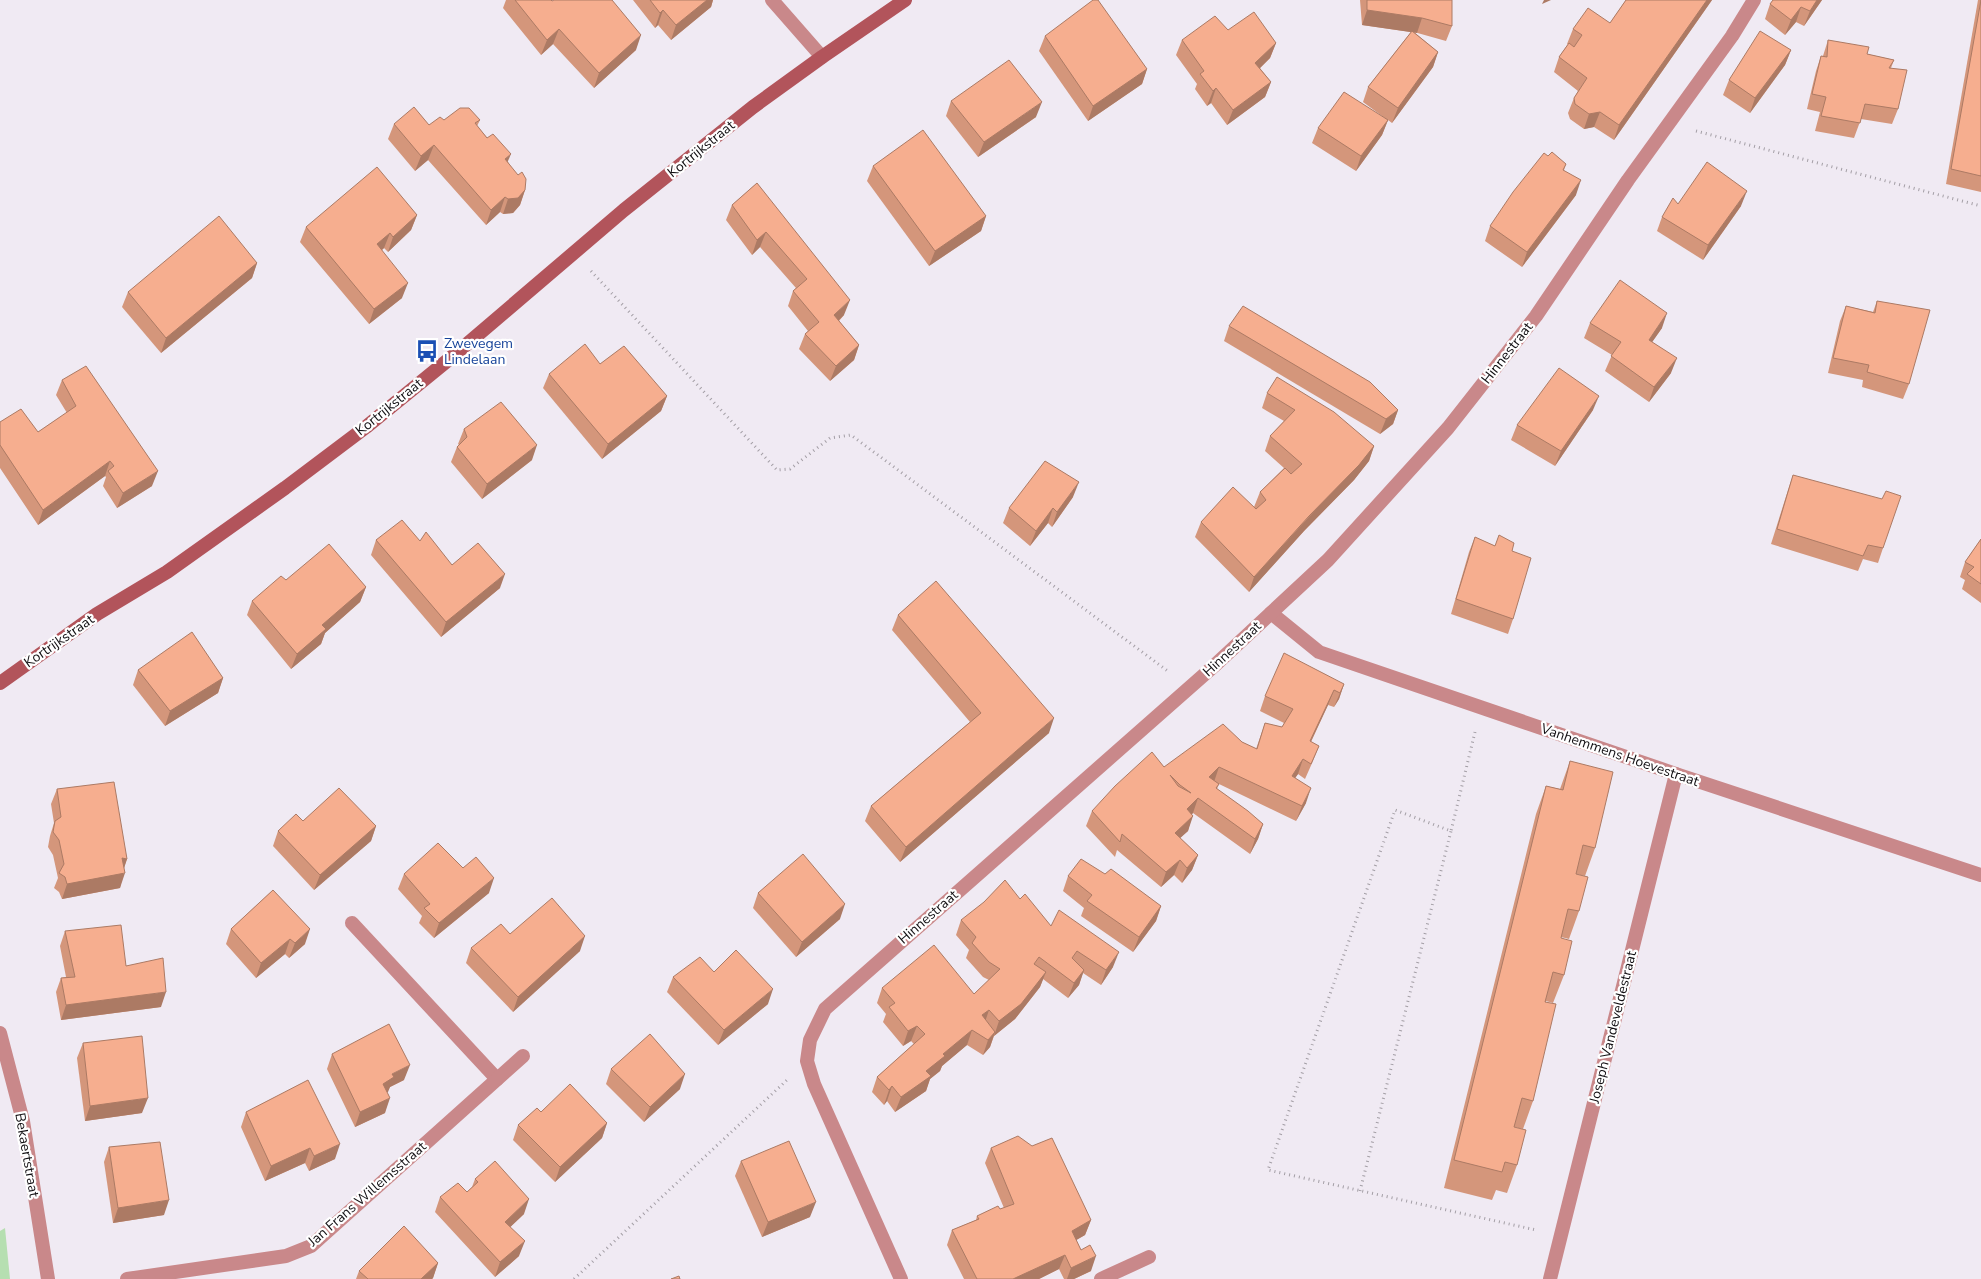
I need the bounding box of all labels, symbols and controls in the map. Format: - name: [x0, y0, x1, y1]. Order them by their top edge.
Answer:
- street label: Kortrijkstraat: [663, 116, 739, 182]
- street label: Hinnestraat: [1477, 318, 1537, 388]
- place label: Zwevegem Lindelaan: [444, 334, 513, 369]
- bus stop icon: Zwevegem Lindelaan: [414, 338, 440, 364]
- street label: Kortrijkstraat: [351, 374, 427, 440]
- street label: Kortrijkstraat: [20, 610, 98, 672]
- street label: Hinnestraat: [1199, 617, 1265, 681]
- street label: Vanhemmens Hoevestraat: [1538, 719, 1702, 791]
- street label: Hinnestraat: [894, 886, 962, 948]
- street label: Joseph Vandeveldestraat: [1585, 949, 1641, 1106]
- street label: Bekaertstraat: [10, 1111, 44, 1199]
- street label: Jan Frans Willemsstraat: [303, 1137, 430, 1251]

